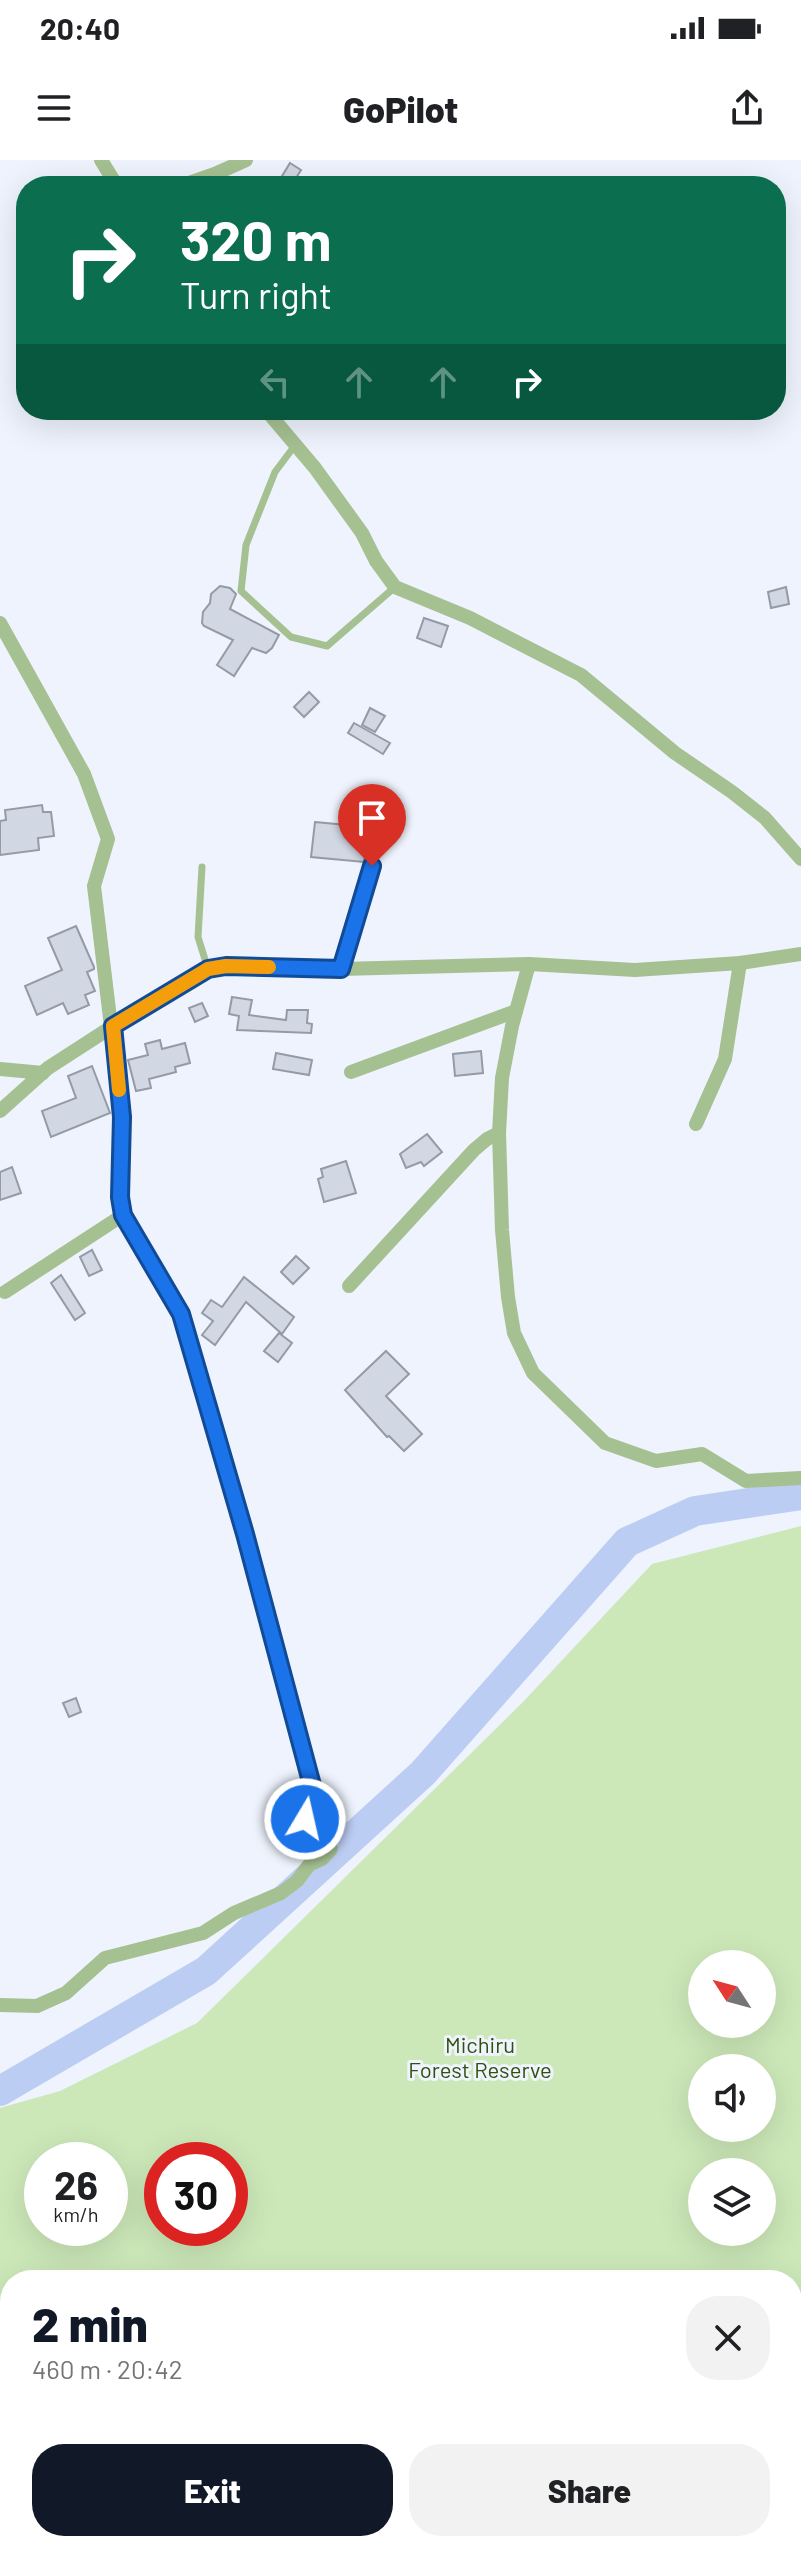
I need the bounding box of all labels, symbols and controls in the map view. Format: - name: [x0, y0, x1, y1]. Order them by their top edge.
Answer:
- text: 20:40: [40, 10, 120, 46]
- icon: menu: [32, 86, 76, 130]
- icon: share: [725, 86, 769, 130]
- text: GoPilot: [343, 87, 458, 130]
- text: 320 m: [180, 205, 331, 272]
- icon: right: [48, 208, 152, 312]
- text: Turn right: [180, 273, 332, 316]
- icon: left: [253, 360, 297, 404]
- icon: ahead: [337, 360, 381, 404]
- icon: ahead: [421, 360, 465, 404]
- icon: right: [505, 360, 549, 404]
- pin: [338, 784, 406, 866]
- icon: arrive: [350, 796, 394, 840]
- position arrow: [263, 1777, 347, 1861]
- north arrow: [688, 1950, 776, 2038]
- map controls: [688, 1950, 776, 2246]
- park label: Michiru Forest Reserve: [408, 2031, 552, 2082]
- button: sound: [688, 2054, 776, 2142]
- speed limit sign: 30: [144, 2142, 248, 2246]
- button: layers: [688, 2158, 776, 2246]
- text: 26: [54, 2160, 98, 2208]
- text: km/h: [53, 2202, 99, 2226]
- text: 2 min: [32, 2294, 148, 2352]
- button: close: [686, 2296, 770, 2380]
- text: 460 m · 20:42: [32, 2353, 183, 2384]
- button: Exit: [32, 2444, 393, 2536]
- button: Share: [409, 2444, 770, 2536]

